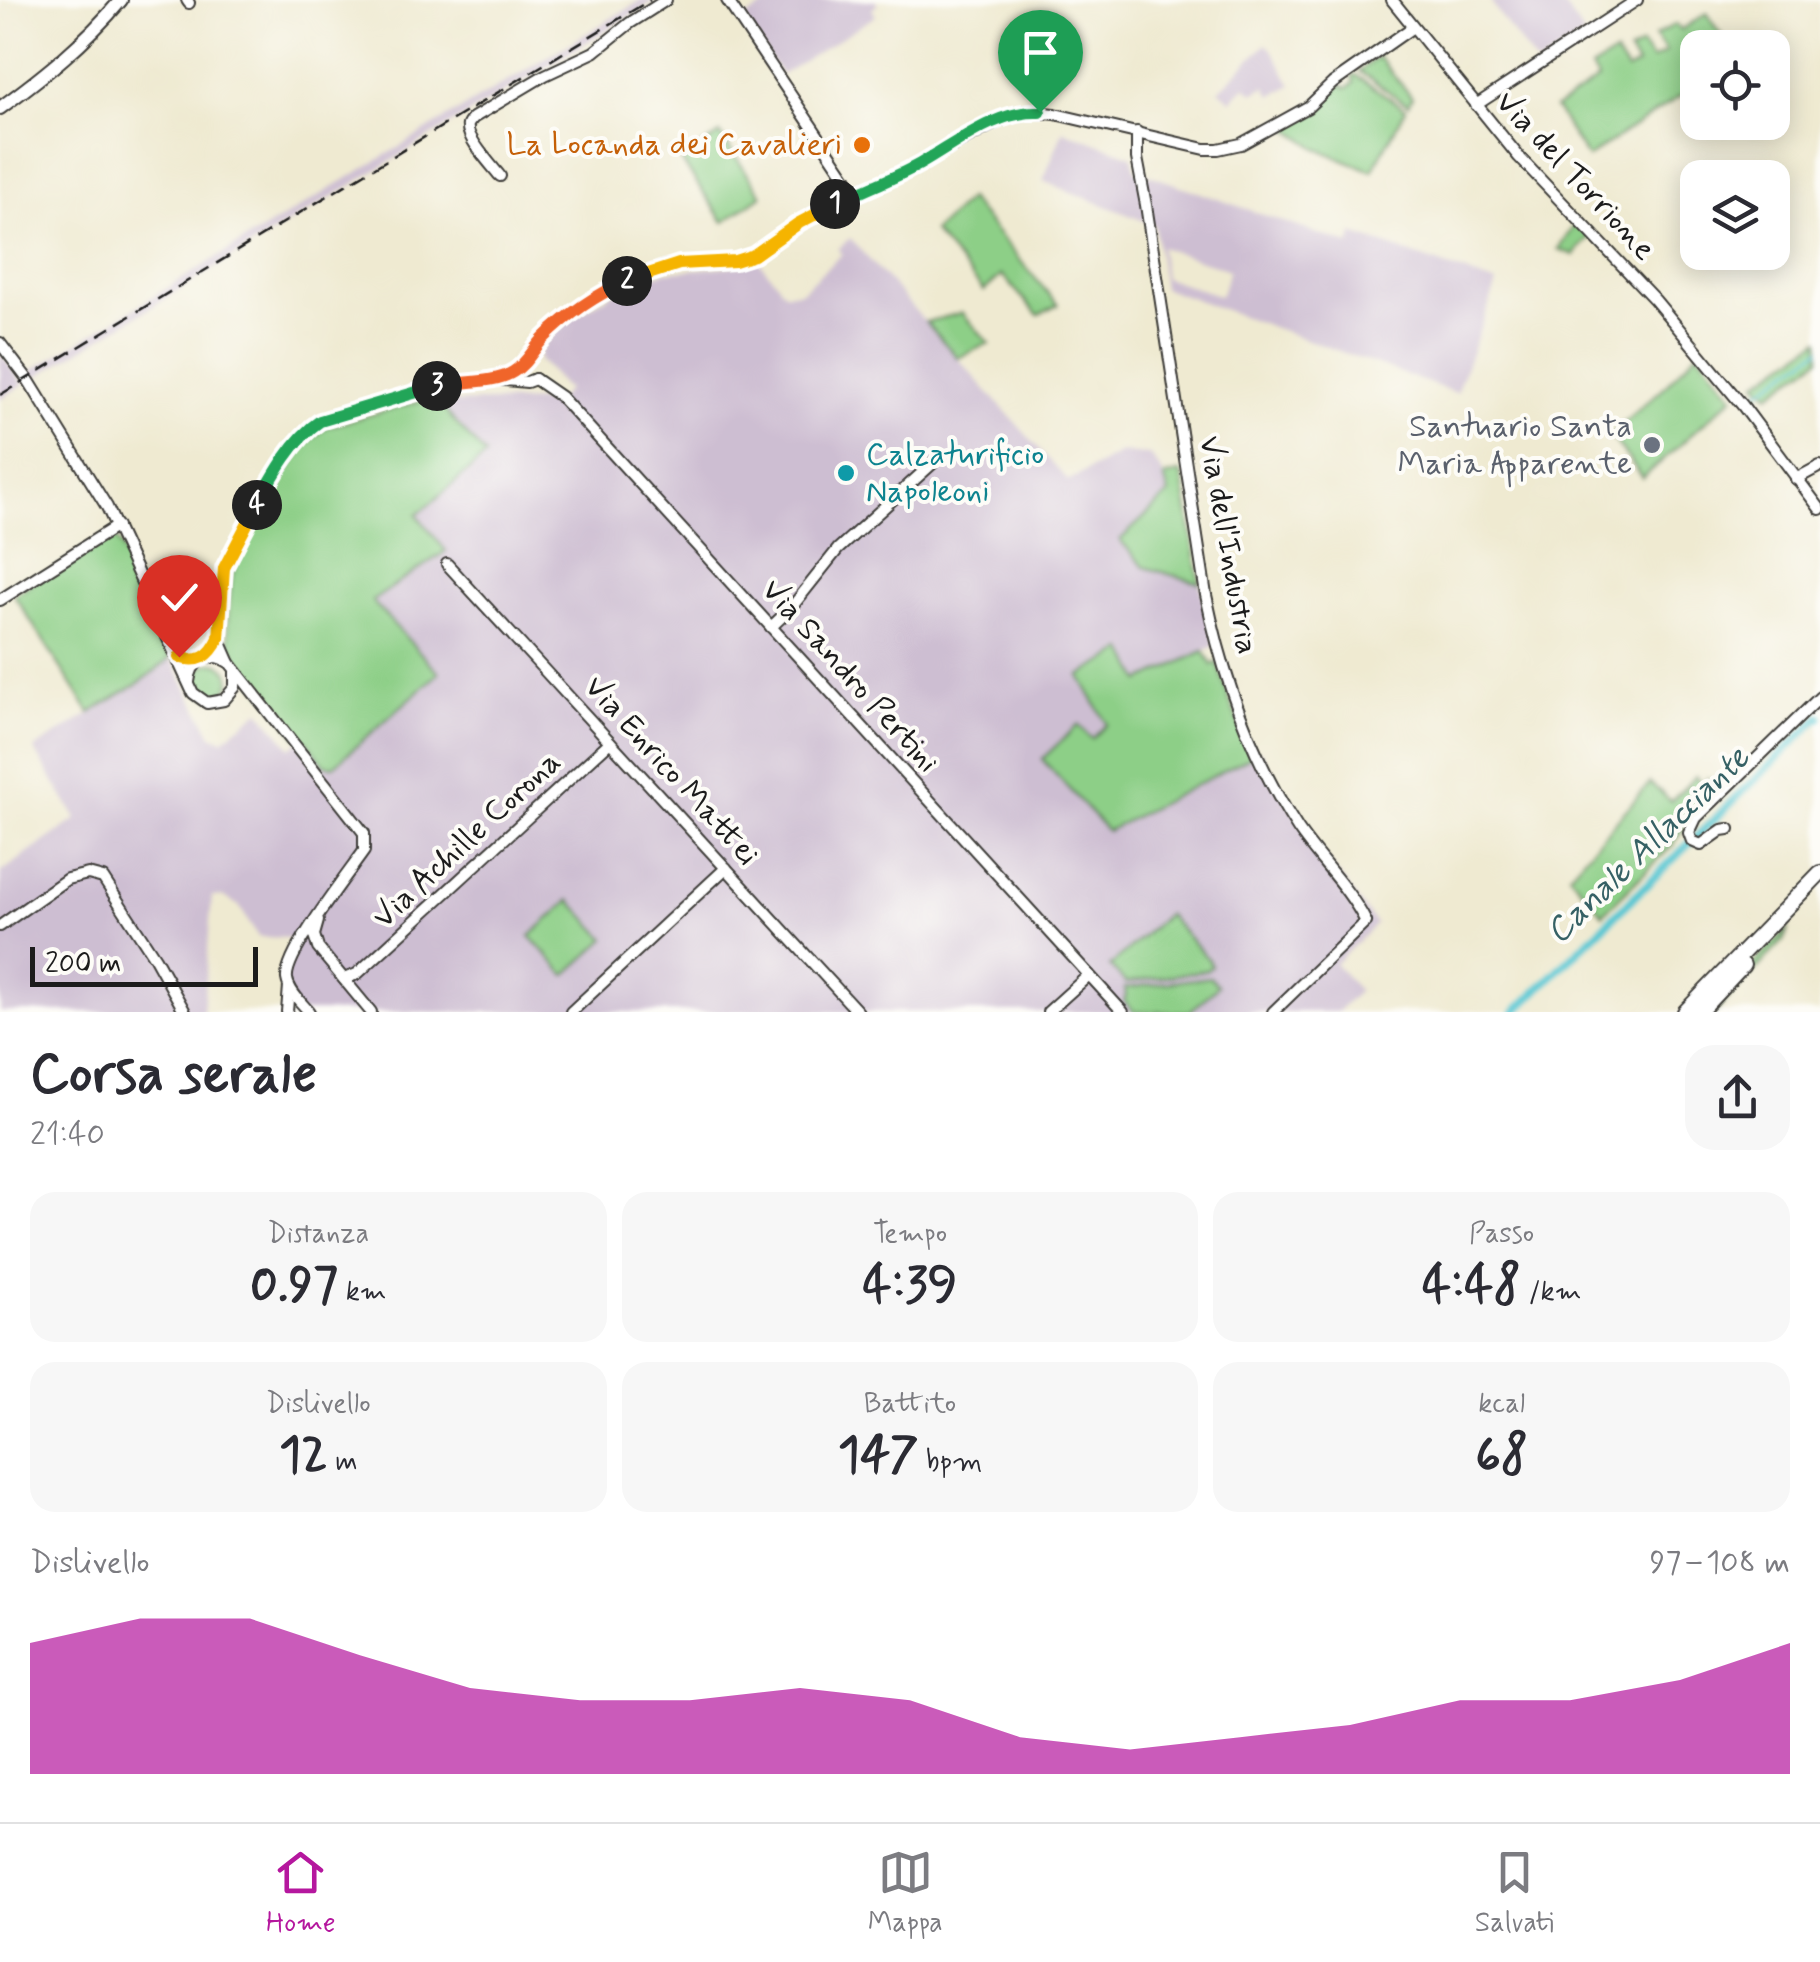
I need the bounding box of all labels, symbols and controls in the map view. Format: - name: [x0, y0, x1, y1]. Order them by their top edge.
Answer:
- pin: [998, 10, 1083, 113]
- icon: arrive: [1013, 25, 1068, 80]
- map controls: [1680, 30, 1790, 270]
- button: locate: [1680, 30, 1790, 140]
- street label: Via del Torrione: [1486, 82, 1664, 270]
- place label: La Locanda dei Cavalieri: [506, 124, 842, 166]
- marker: La Locanda dei Cavalieri: [851, 134, 873, 156]
- button: layers: [1680, 160, 1790, 270]
- pin: 1: [810, 179, 860, 229]
- text: 1: [829, 185, 841, 222]
- pin: 2: [602, 256, 652, 306]
- text: 2: [620, 262, 634, 299]
- pin: 3: [412, 361, 462, 411]
- text: 3: [431, 367, 443, 404]
- place label: Santuario Santa Maria Apparente: [1398, 406, 1632, 488]
- street label: Via dell'Industria: [1188, 433, 1268, 657]
- place label: Calzaturificio Napoleoni: [866, 434, 1044, 513]
- marker: Santuario Santa Maria Apparente: [1641, 434, 1663, 456]
- marker: Calzaturificio Napoleoni: [835, 462, 857, 484]
- pin: 4: [232, 480, 282, 530]
- text: 4: [249, 486, 265, 523]
- pin: [137, 555, 222, 658]
- icon: check: [152, 570, 207, 625]
- street label: Via Sandro Pertini: [752, 570, 948, 782]
- street label: Via Enrico Mattei: [574, 667, 768, 875]
- water label: Canale Allacciante: [1536, 735, 1760, 954]
- street label: Via Achille Corona: [364, 742, 570, 938]
- scale bar: [30, 942, 258, 986]
- text: 200 m: [45, 946, 121, 983]
- text: Corsa serale: [30, 1040, 317, 1112]
- button: share: [1685, 1045, 1790, 1150]
- text: 21:40: [30, 1114, 105, 1156]
- text: Distanza: [267, 1216, 369, 1253]
- text: Tempo: [873, 1216, 947, 1253]
- text: Passo: [1469, 1216, 1534, 1253]
- text: 0.97: [250, 1253, 338, 1319]
- text: 4:39: [863, 1253, 957, 1319]
- text: 4:48: [1422, 1253, 1521, 1319]
- text: km: [338, 1274, 387, 1311]
- text: /km: [1521, 1274, 1581, 1311]
- text: Dislivello: [266, 1386, 371, 1423]
- text: Battito: [864, 1386, 956, 1423]
- text: kcal: [1478, 1386, 1525, 1423]
- text: 12: [279, 1423, 328, 1489]
- text: 147: [838, 1423, 918, 1489]
- text: 68: [1475, 1423, 1528, 1489]
- text: m: [328, 1444, 358, 1481]
- text: bpm: [918, 1444, 982, 1481]
- text: Dislivello: [30, 1542, 149, 1584]
- text: 97–108 m: [1650, 1542, 1790, 1584]
- tab: Home: [266, 1845, 336, 1942]
- tab: Mappa: [868, 1845, 943, 1942]
- tab: Salvati: [1475, 1845, 1554, 1942]

